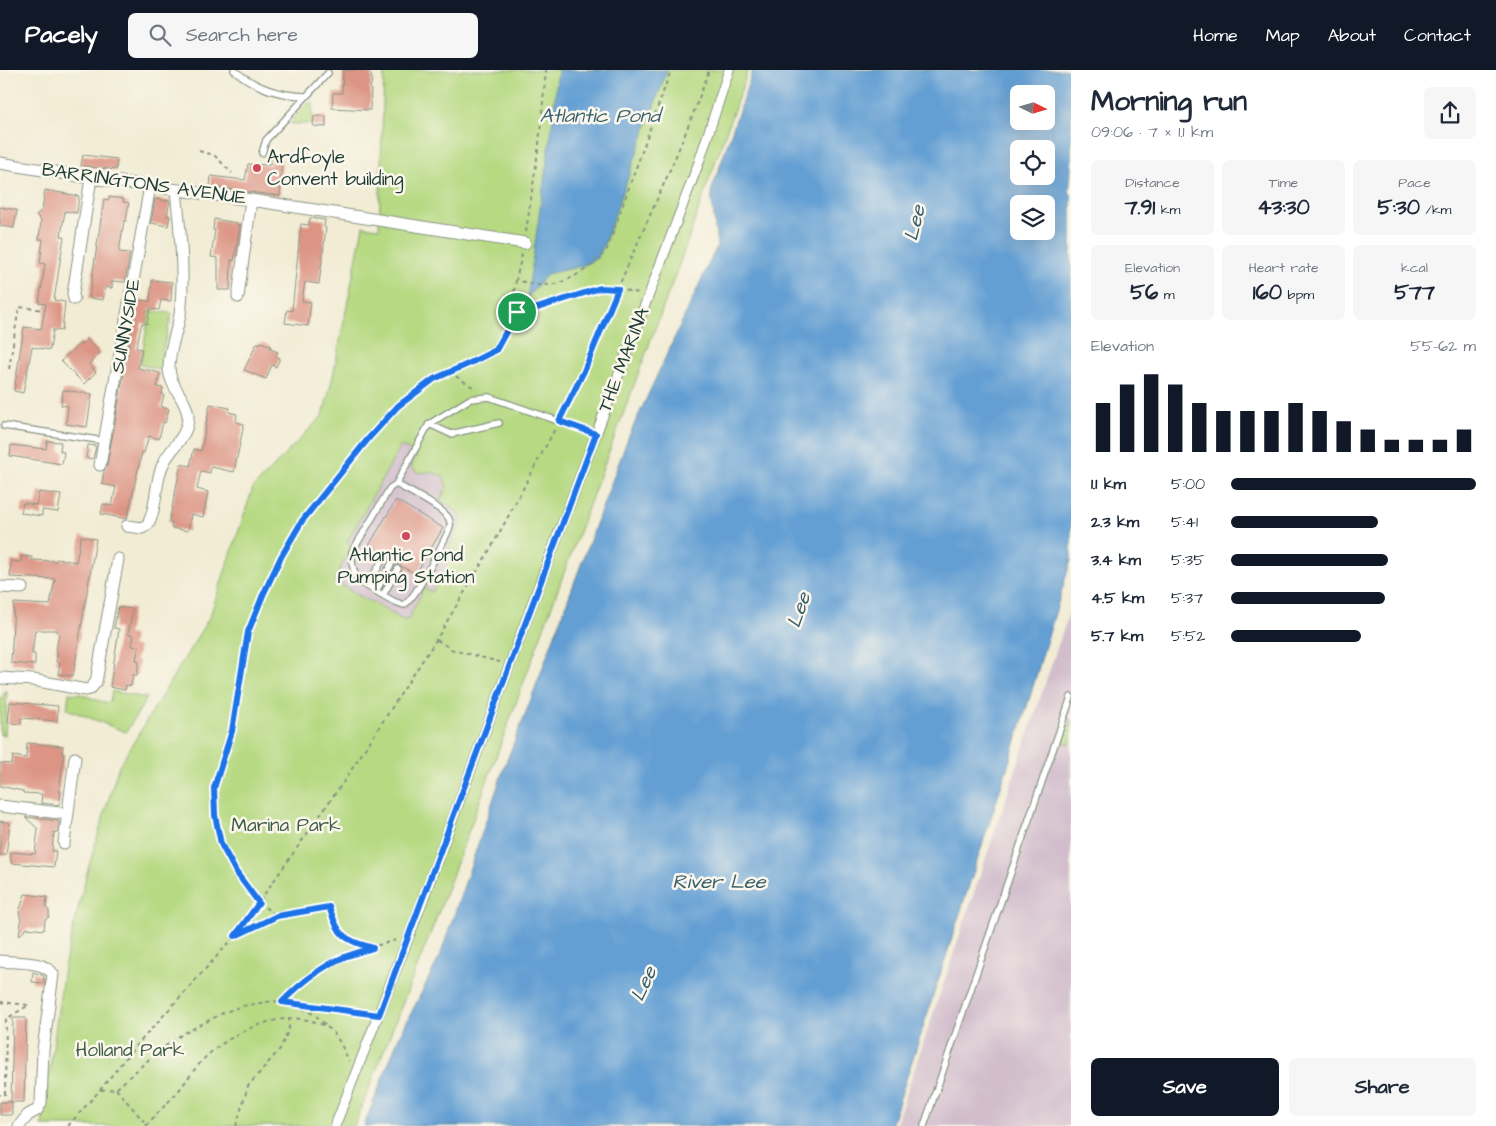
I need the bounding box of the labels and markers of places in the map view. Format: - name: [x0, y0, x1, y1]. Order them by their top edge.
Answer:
- place label: Ardfoyle Convent building: [267, 144, 404, 194]
- marker: Ardfoyle Convent building: [251, 162, 263, 174]
- pin: [496, 291, 538, 333]
- marker: Atlantic Pond Pumping Station: [400, 530, 412, 542]
- place label: Atlantic Pond Pumping Station: [337, 542, 475, 592]

